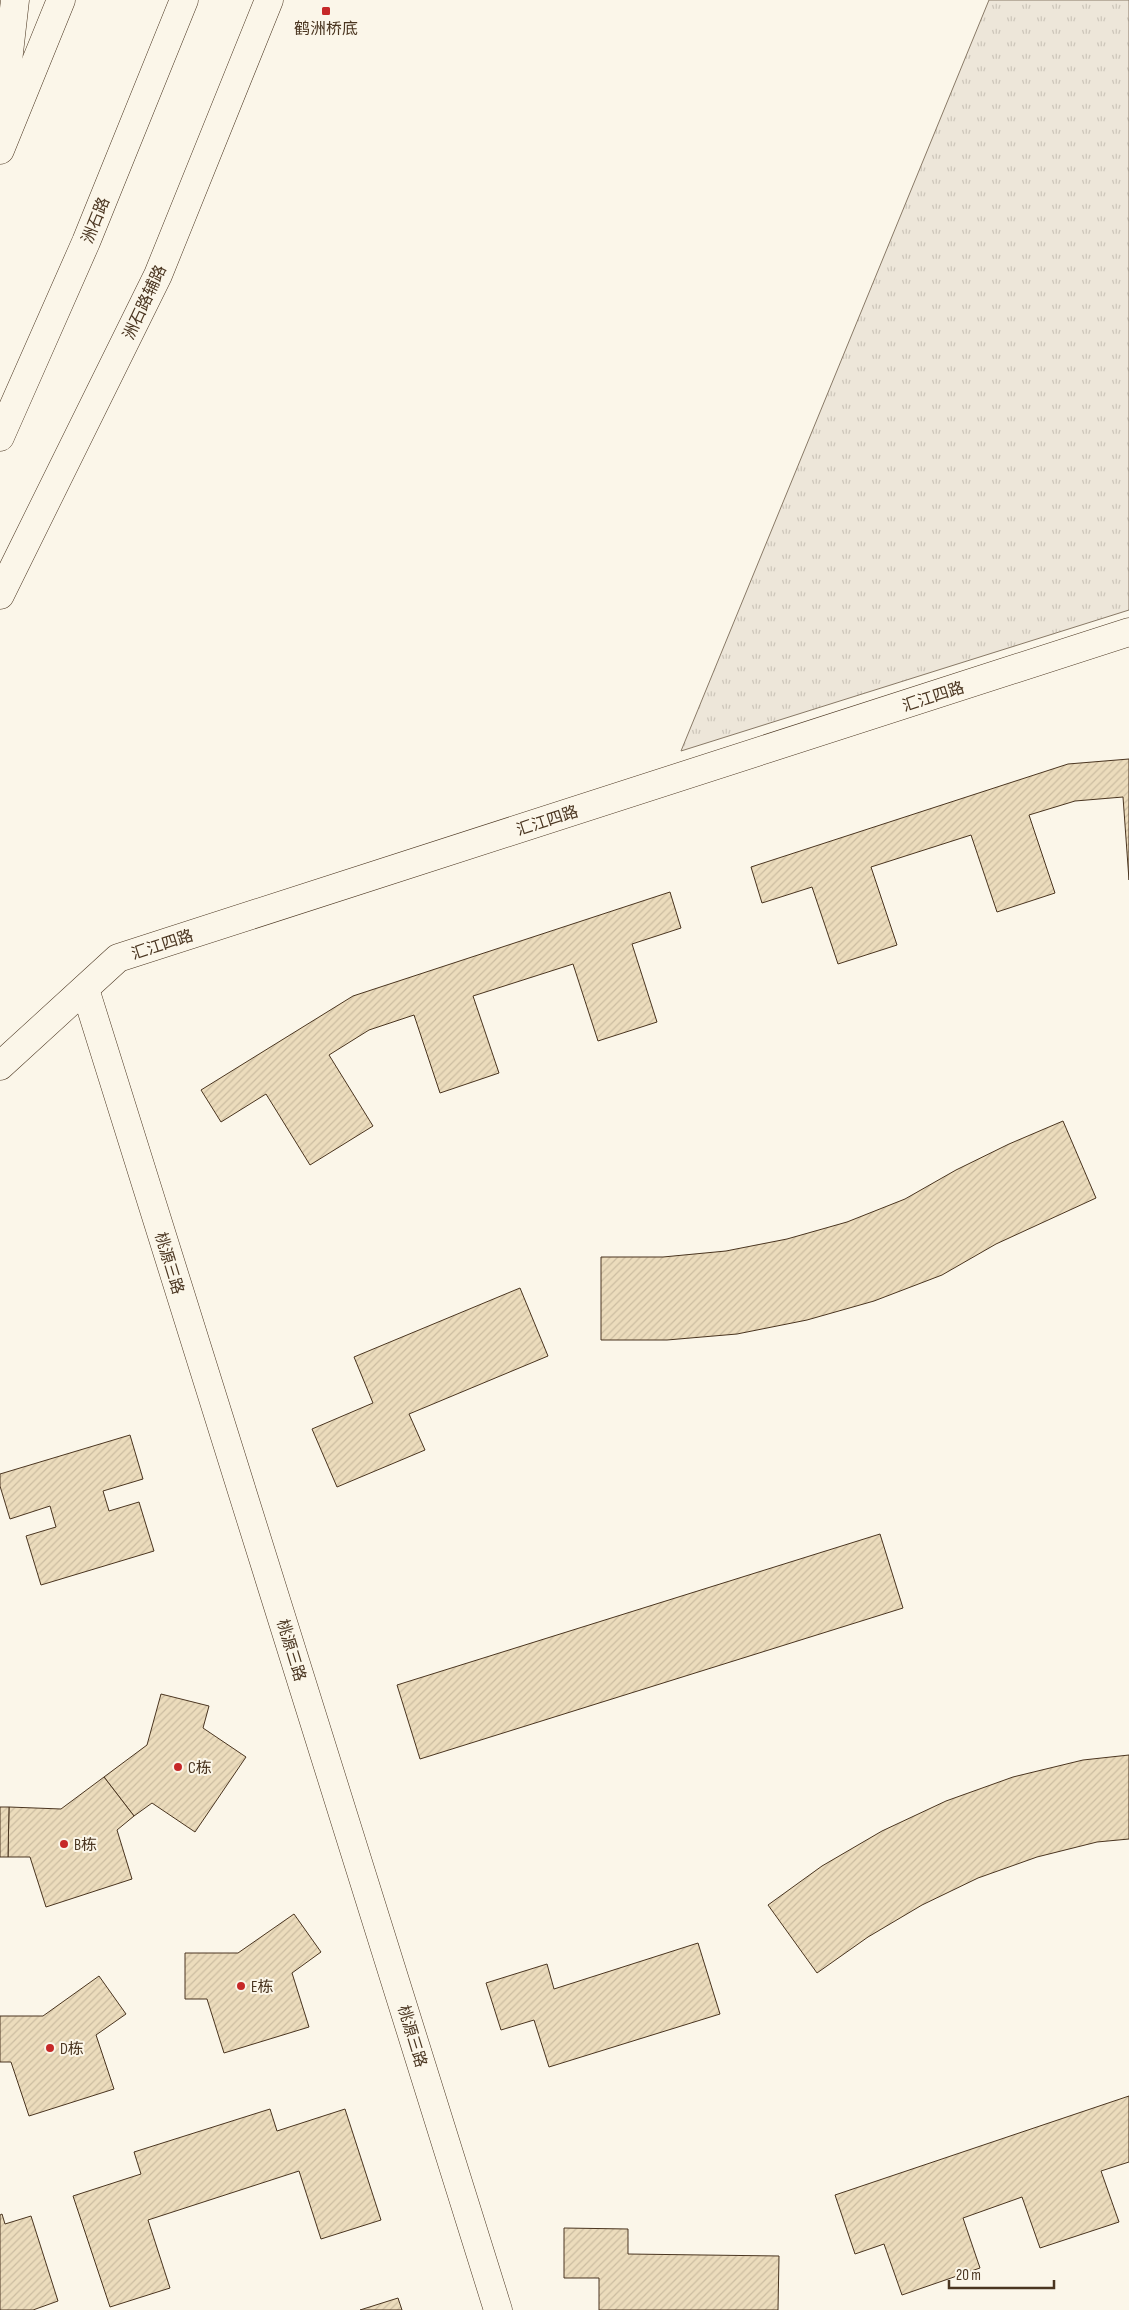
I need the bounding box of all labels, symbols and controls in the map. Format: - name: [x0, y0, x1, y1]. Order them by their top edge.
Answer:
- marker: 鹤洲桥底: [320, 5, 332, 17]
- place label: 鹤洲桥底: [294, 20, 358, 39]
- street label: 洲石路: [79, 195, 114, 246]
- street label: 洲石路辅路: [120, 262, 171, 343]
- street label: 汇江四路: [900, 679, 967, 716]
- street label: 汇江四路: [514, 803, 581, 840]
- street label: 汇江四路: [129, 927, 196, 964]
- street label: 桃源三路: [150, 1230, 187, 1297]
- street label: 桃源三路: [272, 1617, 309, 1684]
- place label: C栋: [188, 1759, 212, 1778]
- marker: C栋: [172, 1761, 184, 1773]
- place label: B栋: [74, 1836, 97, 1855]
- marker: B栋: [58, 1838, 70, 1850]
- place label: E栋: [251, 1978, 274, 1997]
- marker: E栋: [235, 1980, 247, 1992]
- street label: 桃源三路: [393, 2003, 430, 2070]
- place label: D栋: [60, 2040, 84, 2059]
- marker: D栋: [44, 2042, 56, 2054]
- scale bar: [949, 2258, 1054, 2290]
- text: 20 m: [956, 2266, 981, 2285]

